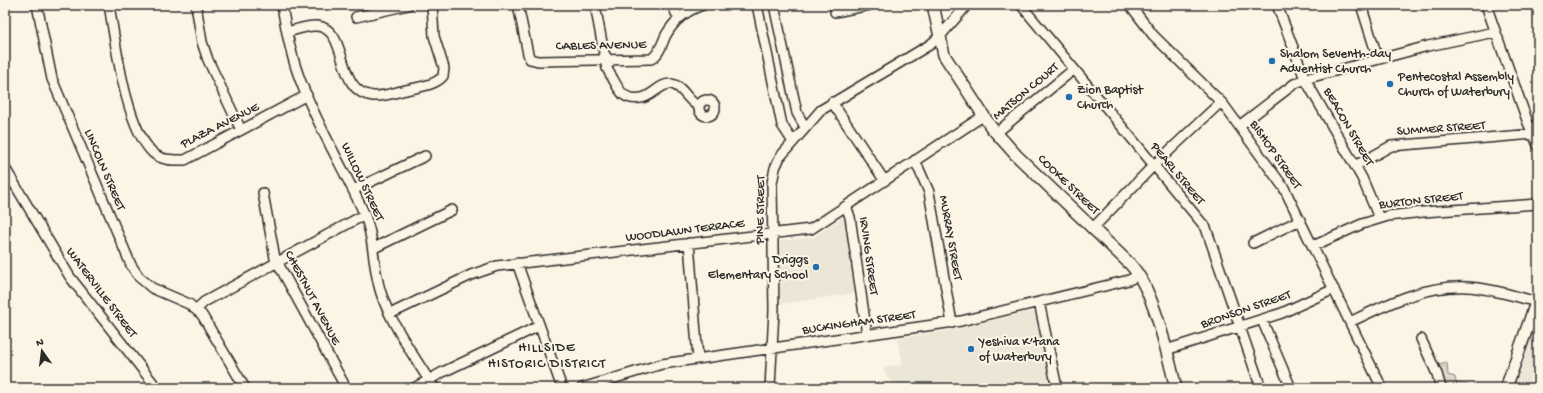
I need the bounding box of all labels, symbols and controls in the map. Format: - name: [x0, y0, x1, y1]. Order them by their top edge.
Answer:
- street label: CABLES AVENUE: [556, 38, 647, 54]
- place label: Shalom Seventh-day Adventist Church: [1280, 47, 1392, 77]
- marker: Shalom Seventh-day Adventist Church: [1267, 56, 1277, 66]
- street label: MATSON COURT: [990, 59, 1063, 124]
- place label: Pentecostal Assembly Church of Waterbury: [1397, 70, 1514, 100]
- marker: Pentecostal Assembly Church of Waterbury: [1385, 79, 1395, 89]
- place label: Zion Baptist Church: [1077, 83, 1144, 113]
- street label: BEACON STREET: [1319, 84, 1377, 170]
- marker: Zion Baptist Church: [1064, 92, 1074, 102]
- street label: PLAZA AVENUE: [177, 99, 262, 153]
- street label: BISHOP STREET: [1245, 117, 1305, 193]
- street label: SUMMER STREET: [1396, 118, 1487, 140]
- street label: LINCOLN STREET: [80, 127, 128, 214]
- street label: PEARL STREET: [1146, 139, 1208, 209]
- street label: WILLOW STREET: [337, 140, 387, 224]
- street label: COOKE STREET: [1034, 152, 1103, 219]
- street label: PINE STREET: [753, 174, 769, 246]
- street label: BURTON STREET: [1377, 189, 1465, 213]
- street label: MURRAY STREET: [935, 194, 965, 283]
- street label: WOODLAWN TERRACE: [625, 216, 746, 246]
- street label: IRVING STREET: [855, 216, 881, 297]
- street label: WATERVILLE STREET: [62, 245, 140, 342]
- street label: CHESTNUT AVENUE: [281, 248, 344, 349]
- place label: Driggs Elementary School: [708, 253, 809, 283]
- marker: Driggs Elementary School: [811, 262, 821, 272]
- street label: BRONSON STREET: [1198, 287, 1294, 333]
- street label: BUCKINGHAM STREET: [800, 307, 918, 339]
- north arrow: [22, 331, 62, 371]
- place label: Yeshiva K’tana of Waterbury: [978, 335, 1060, 365]
- text: N: [35, 337, 45, 350]
- district label: HILLSIDE HISTORIC DISTRICT: [488, 340, 606, 373]
- marker: Yeshiva K’tana of Waterbury: [966, 344, 976, 354]

